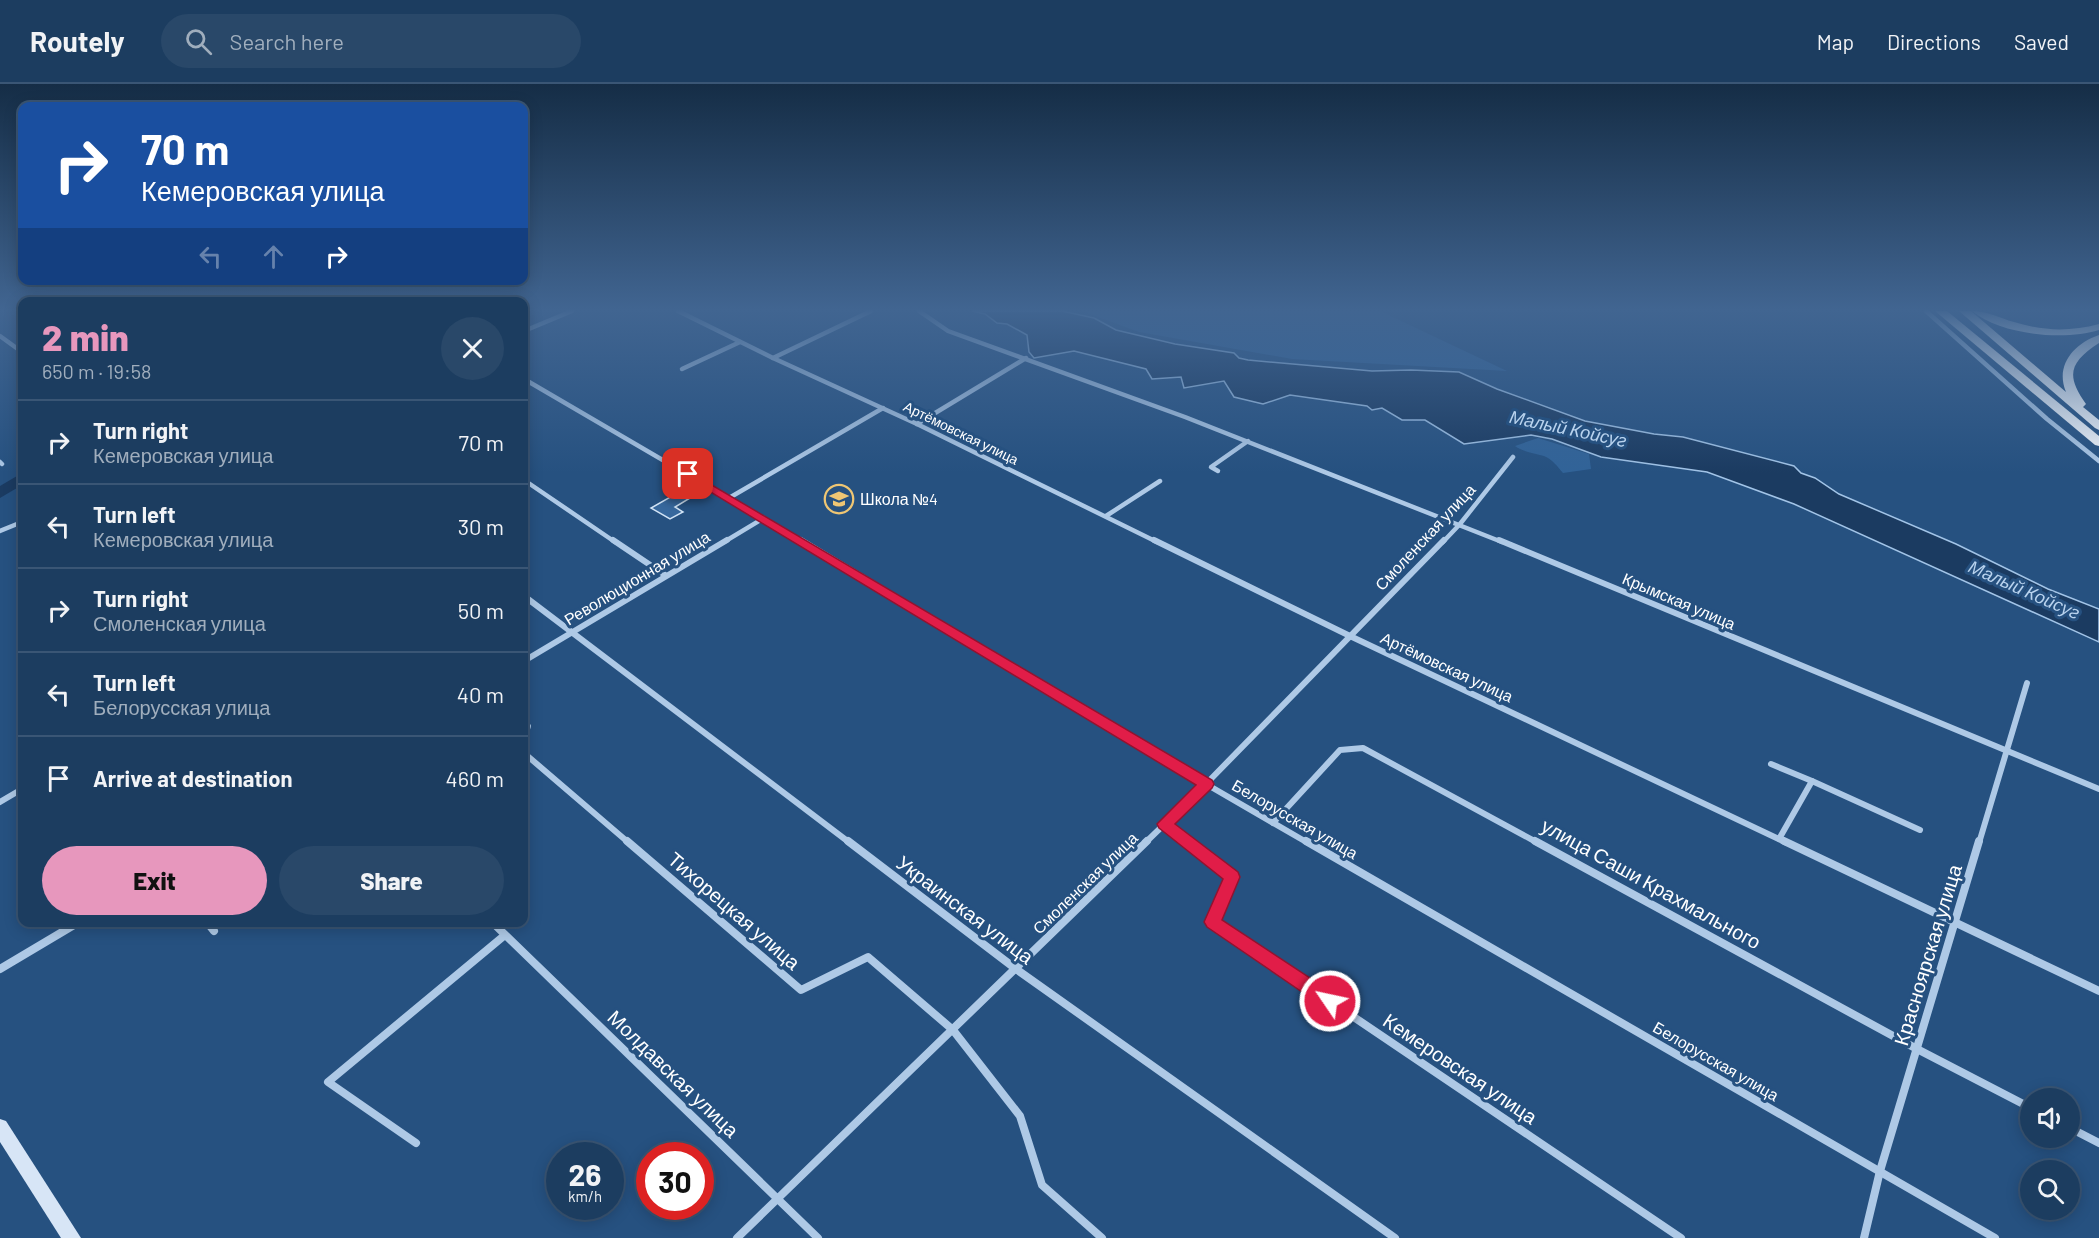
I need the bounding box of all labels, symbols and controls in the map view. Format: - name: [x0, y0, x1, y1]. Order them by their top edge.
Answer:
- search box: [161, 14, 581, 68]
- text: Routely: [30, 24, 125, 58]
- icon: search: [182, 25, 215, 58]
- text: Search here: [230, 28, 344, 54]
- text: Map: [1817, 29, 1854, 54]
- text: Directions: [1887, 29, 1981, 54]
- text: Saved: [2014, 29, 2069, 54]
- text: 70 m: [141, 123, 229, 173]
- icon: right: [42, 126, 120, 204]
- text: Кемеровская улица: [141, 174, 385, 206]
- icon: left: [194, 240, 227, 273]
- icon: ahead: [257, 240, 290, 273]
- icon: right: [320, 240, 353, 273]
- text: 2 min: [42, 315, 129, 358]
- button: close: [441, 317, 504, 380]
- text: 650 m · 19:58: [42, 359, 152, 383]
- street label: Артёмовская улица: [901, 397, 1022, 468]
- water label: Малый Койсуг: [1508, 405, 1629, 451]
- text: Turn right: [93, 417, 188, 443]
- icon: right: [42, 426, 75, 459]
- text: 70 m: [459, 429, 504, 455]
- text: Кемеровская улица: [93, 443, 273, 467]
- pin: [662, 448, 713, 499]
- icon: arrive: [671, 457, 704, 490]
- street label: Смоленская улица: [1371, 480, 1479, 594]
- school or university icon: Школа №4: [823, 483, 855, 515]
- place label: Школа №4: [860, 489, 938, 508]
- text: Turn left: [93, 501, 176, 527]
- icon: left: [42, 510, 75, 543]
- text: 30 m: [458, 513, 504, 539]
- text: Кемеровская улица: [93, 527, 273, 551]
- street label: Революционная улица: [560, 527, 713, 629]
- water label: Малый Койсуг: [1965, 555, 2083, 623]
- street label: Крымская улица: [1620, 568, 1739, 633]
- text: Turn right: [93, 585, 188, 611]
- icon: right: [42, 594, 75, 627]
- text: 50 m: [458, 597, 504, 623]
- text: Смоленская улица: [93, 611, 266, 635]
- street label: Артёмовская улица: [1378, 628, 1516, 706]
- text: Turn left: [93, 669, 176, 695]
- icon: left: [42, 678, 75, 711]
- text: 40 m: [457, 681, 504, 707]
- text: Белорусская улица: [93, 695, 270, 719]
- icon: arrive: [42, 762, 75, 795]
- text: Arrive at destination: [93, 765, 292, 791]
- text: 460 m: [446, 765, 504, 791]
- street label: Белорусская улица: [1229, 775, 1362, 862]
- street label: улица Саши Крахмального: [1538, 813, 1765, 953]
- street label: Смоленская улица: [1028, 828, 1141, 938]
- button: Exit: [42, 846, 267, 915]
- button: Share: [279, 846, 504, 915]
- street label: Тихорецкая улица: [664, 846, 806, 975]
- street label: Украинская улица: [892, 850, 1039, 969]
- street label: Красноярская улица: [1888, 860, 1966, 1048]
- position arrow: [1298, 969, 1362, 1033]
- street label: Молдавская улица: [603, 1005, 745, 1142]
- street label: Кемеровская улица: [1379, 1008, 1543, 1129]
- street label: Белорусская улица: [1650, 1017, 1783, 1104]
- map controls: [2020, 1088, 2080, 1220]
- button: sound: [2020, 1088, 2080, 1148]
- speed limit sign: 30: [636, 1142, 714, 1220]
- text: 26: [569, 1156, 601, 1192]
- button: search: [2020, 1160, 2080, 1220]
- text: km/h: [568, 1187, 602, 1205]

